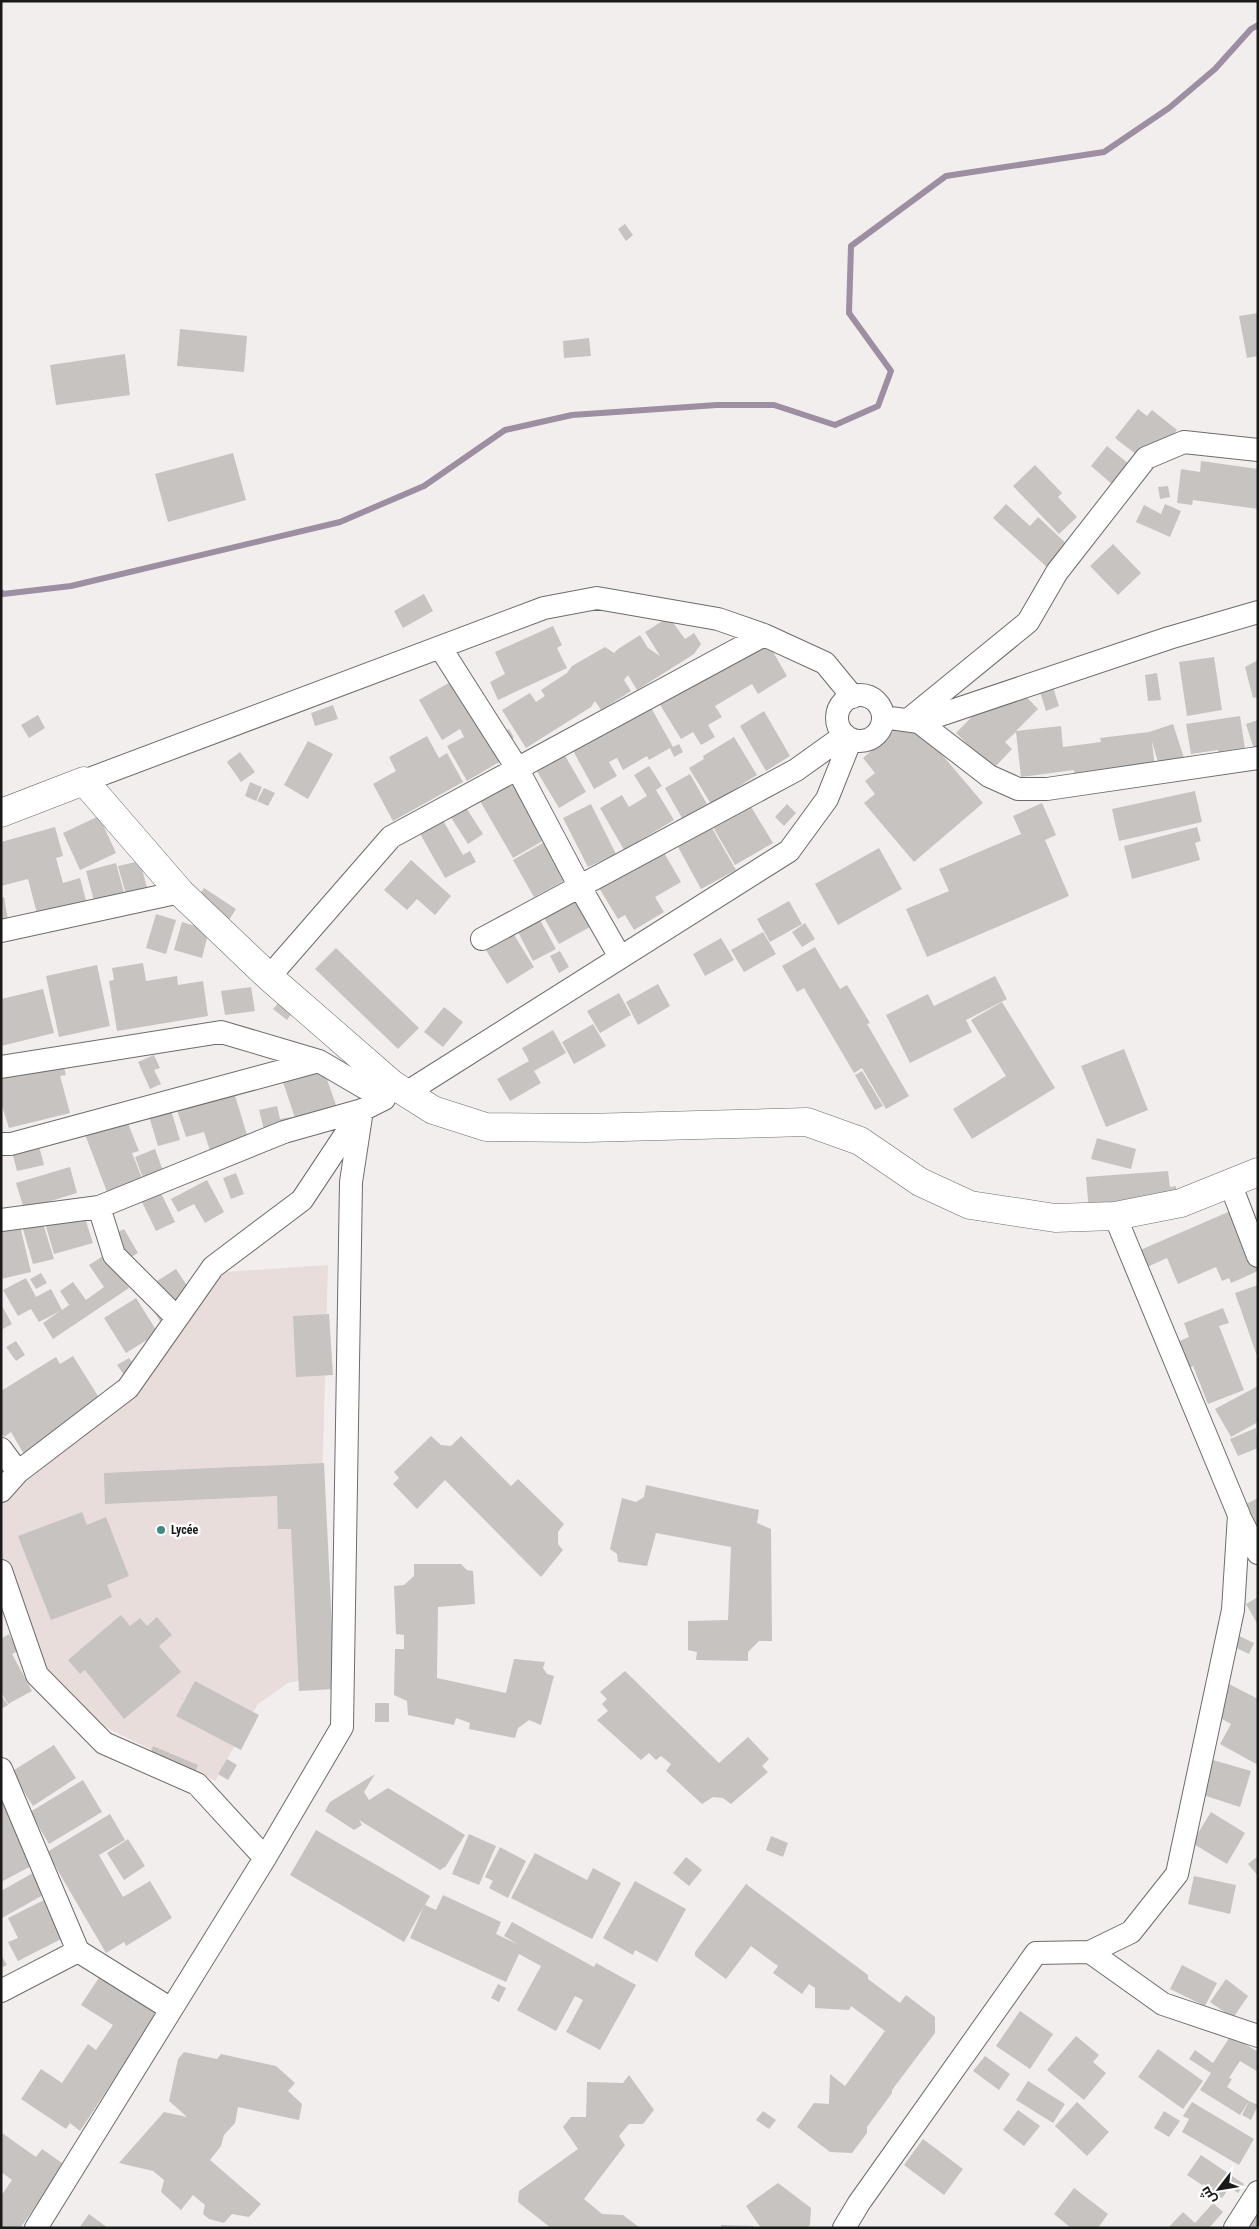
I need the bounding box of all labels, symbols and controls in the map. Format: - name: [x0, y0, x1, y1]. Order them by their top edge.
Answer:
- place label: Lycée: [171, 1523, 199, 1537]
- marker: Lycée: [155, 1524, 167, 1536]
- north arrow: [1194, 2164, 1244, 2214]
- text: ش: [1196, 2183, 1220, 2208]

